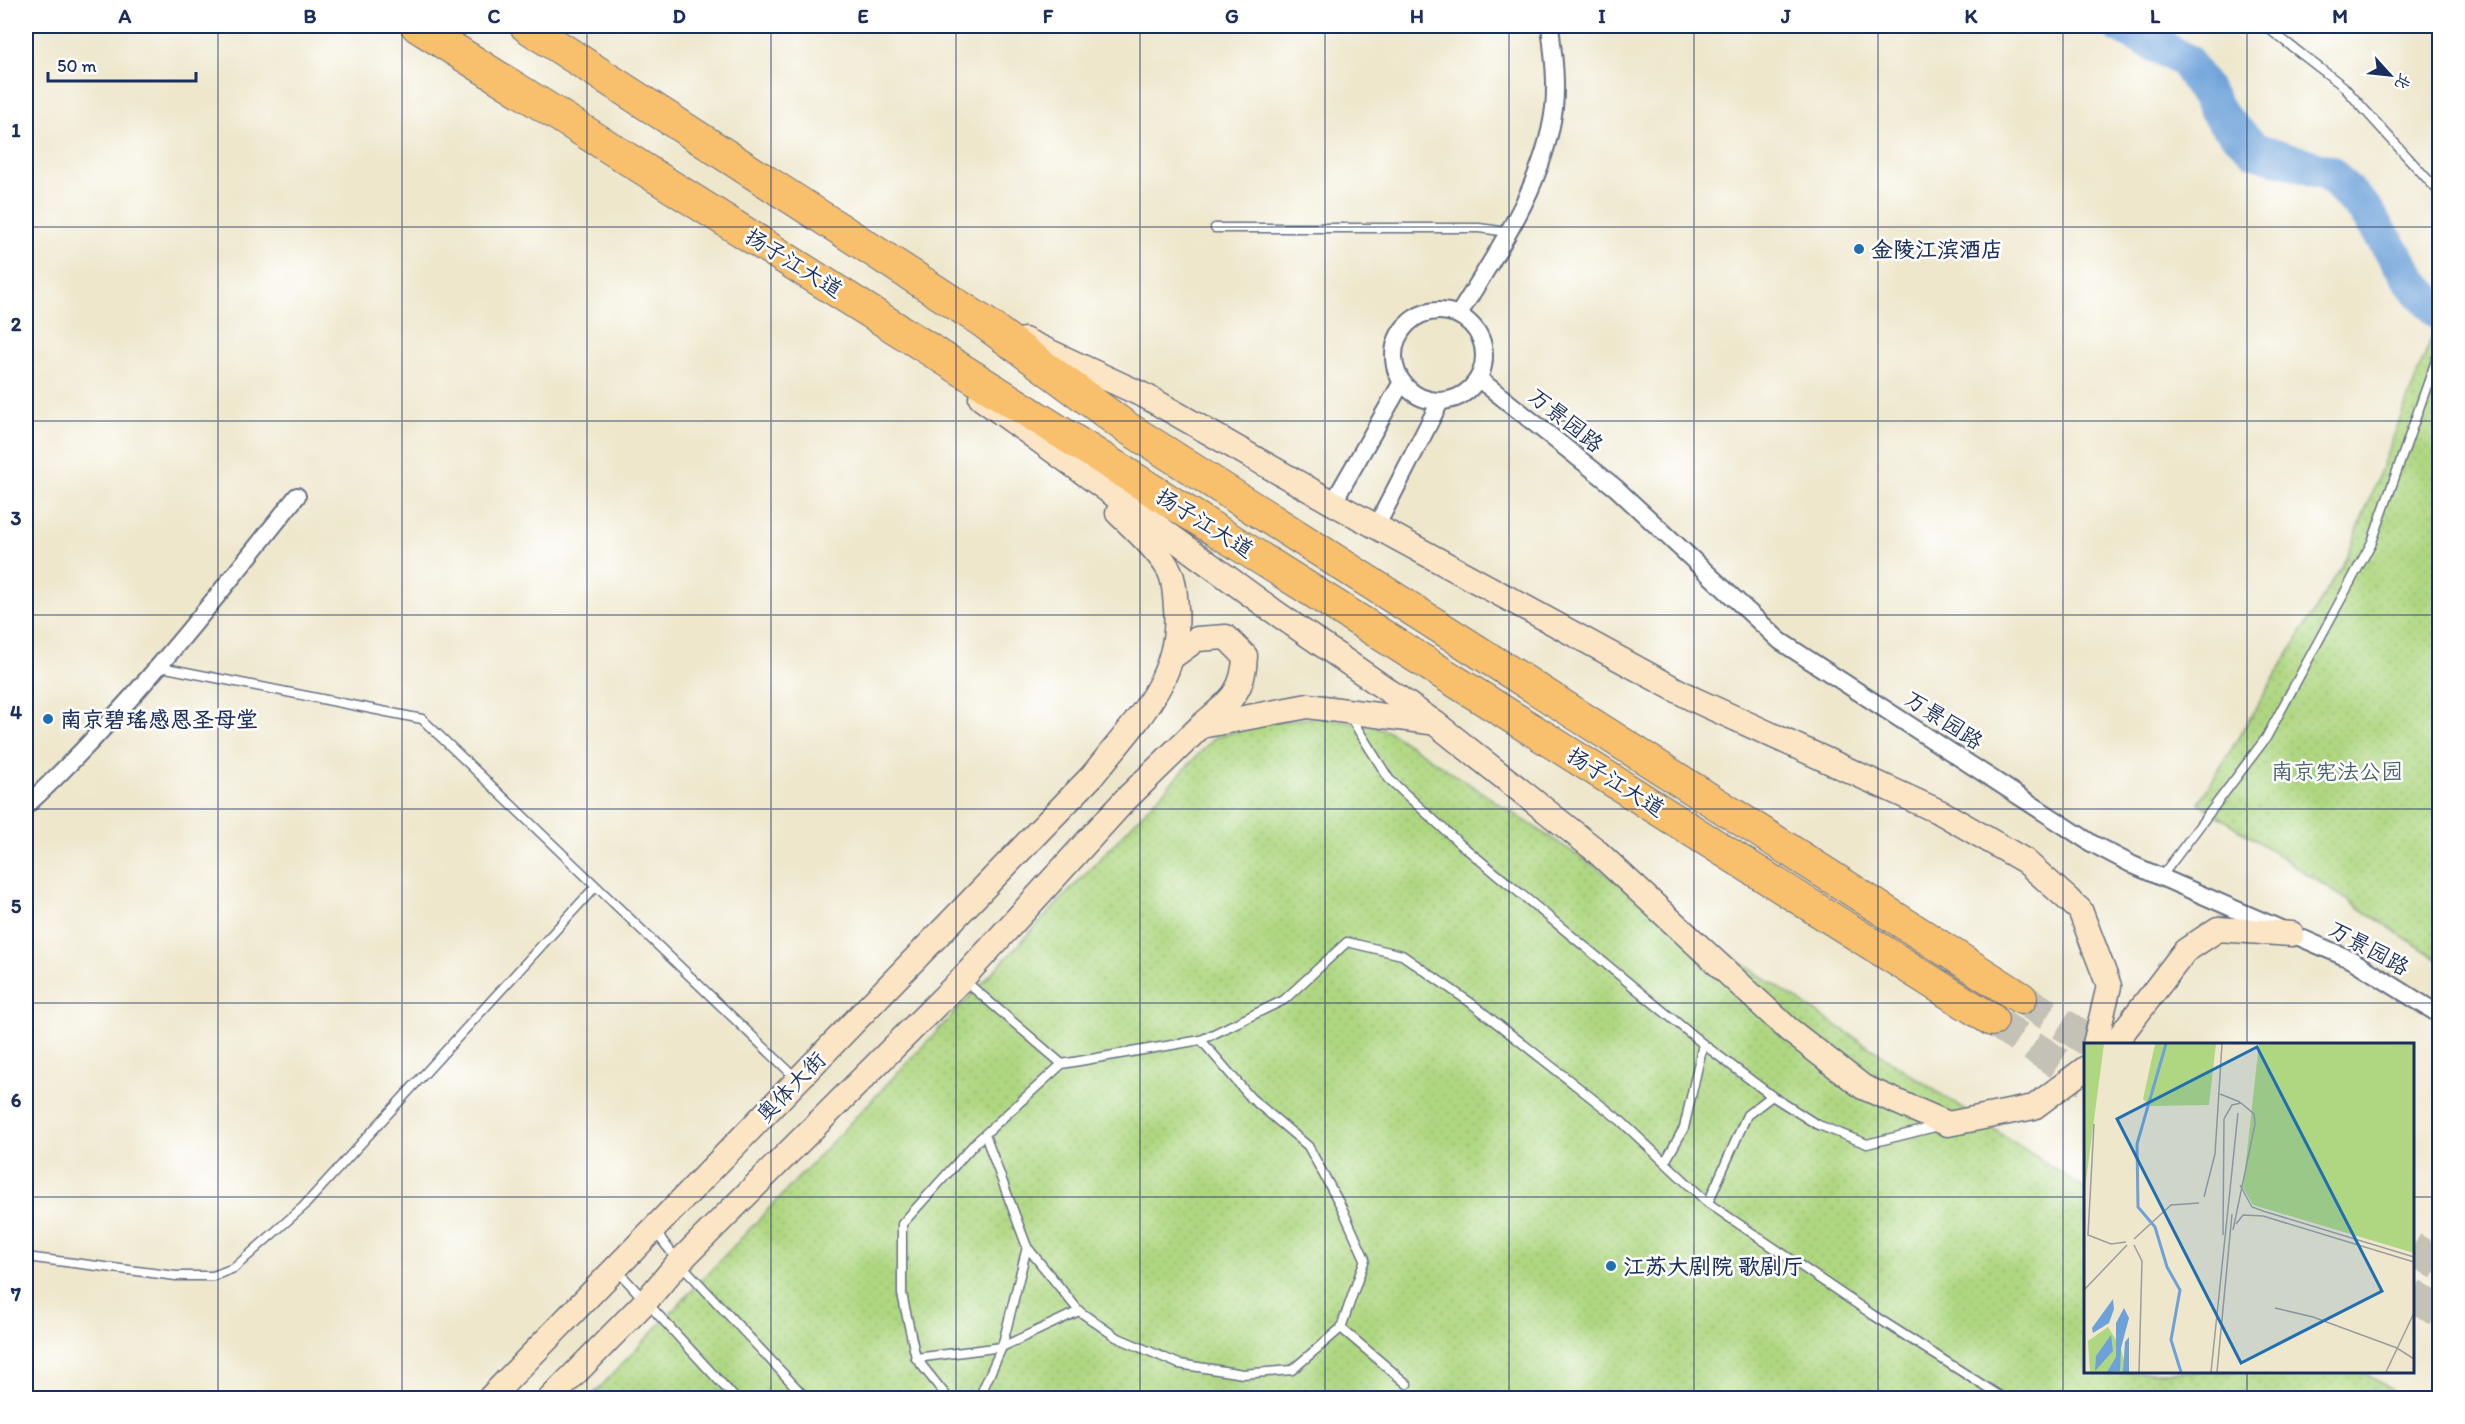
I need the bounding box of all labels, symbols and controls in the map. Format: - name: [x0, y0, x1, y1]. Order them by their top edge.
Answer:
- text: A: [118, 4, 132, 28]
- text: B: [304, 4, 317, 28]
- text: C: [488, 4, 501, 28]
- text: D: [672, 4, 686, 28]
- text: E: [857, 4, 869, 28]
- text: F: [1043, 4, 1054, 28]
- text: G: [1225, 4, 1239, 28]
- text: H: [1410, 4, 1424, 28]
- text: I: [1598, 4, 1606, 28]
- text: J: [1780, 4, 1791, 28]
- text: K: [1965, 4, 1979, 28]
- text: L: [2150, 4, 2161, 28]
- text: M: [2332, 4, 2348, 28]
- scale bar: [48, 45, 196, 83]
- north arrow: [2360, 45, 2420, 105]
- text: 50 m: [57, 55, 97, 77]
- text: 北: [2391, 70, 2415, 93]
- text: 1: [11, 118, 21, 142]
- street label: 扬子江大道: [740, 222, 848, 304]
- place label: 金陵江滨酒店: [1871, 236, 2003, 263]
- marker: 金陵江滨酒店: [1852, 242, 1866, 256]
- text: 2: [11, 312, 22, 336]
- street label: 万景园路: [1523, 382, 1609, 458]
- street label: 扬子江大道: [1151, 482, 1259, 564]
- text: 3: [11, 506, 22, 530]
- street label: 万景园路: [1900, 685, 1988, 755]
- text: 4: [10, 700, 22, 724]
- place label: 南京碧瑶感恩圣母堂: [60, 706, 258, 733]
- marker: 南京碧瑶感恩圣母堂: [41, 712, 55, 726]
- street label: 扬子江大道: [1562, 741, 1670, 823]
- park label: 南京宪法公园: [2271, 758, 2403, 785]
- text: 5: [11, 894, 22, 918]
- street label: 万景园路: [2324, 915, 2414, 981]
- inset map: [2084, 1043, 2414, 1373]
- street label: 奥体大街: [751, 1046, 831, 1128]
- text: 6: [11, 1088, 22, 1112]
- place label: 江苏大剧院 歌剧厅: [1623, 1253, 1804, 1280]
- marker: 江苏大剧院 歌剧厅: [1604, 1259, 1618, 1273]
- text: 7: [10, 1282, 21, 1306]

